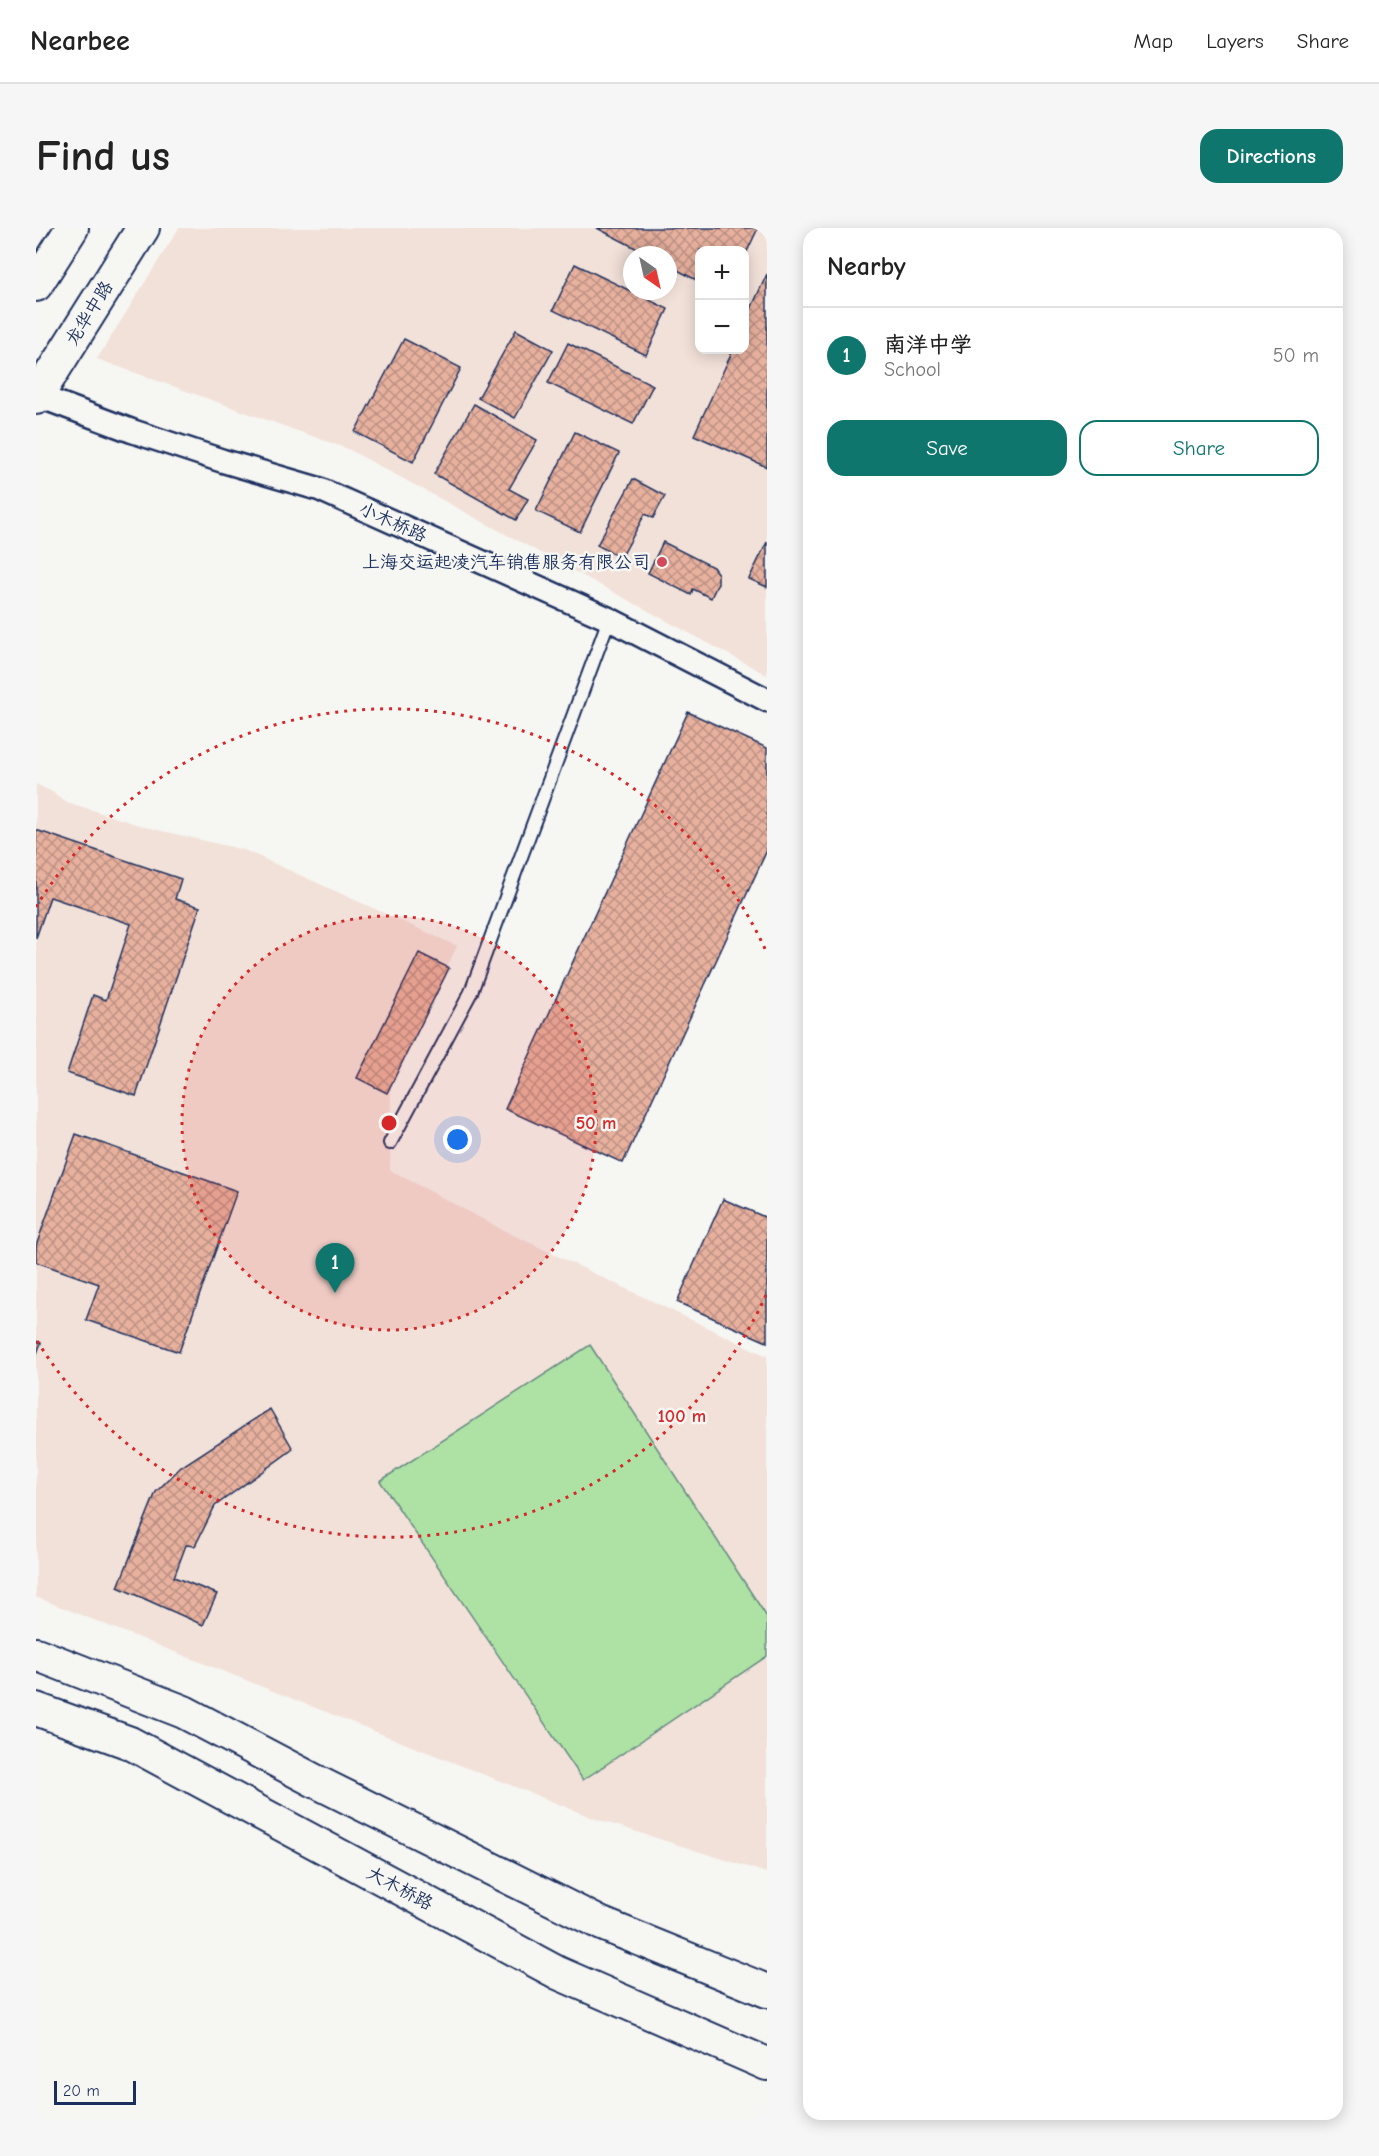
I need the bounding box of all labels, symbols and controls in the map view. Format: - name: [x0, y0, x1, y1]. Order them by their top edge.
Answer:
- text: Nearbee: [30, 25, 130, 57]
- text: Map: [1134, 29, 1173, 53]
- text: Layers: [1206, 29, 1264, 53]
- text: Share: [1297, 29, 1349, 53]
- button: Directions: [1200, 129, 1343, 183]
- text: Find us: [36, 132, 170, 181]
- north arrow: [623, 246, 677, 300]
- map controls: [695, 246, 749, 354]
- button: +: [695, 246, 749, 300]
- text: Nearby: [827, 252, 906, 282]
- street label: 龙华中路: [61, 277, 117, 349]
- button: −: [695, 300, 749, 354]
- text: 南洋中学: [884, 332, 972, 358]
- text: 1: [843, 344, 850, 367]
- text: 50 m: [1273, 344, 1319, 367]
- text: School: [884, 358, 941, 381]
- button: Save: [827, 420, 1067, 476]
- button: Share: [1079, 420, 1319, 476]
- street label: 小木桥路: [356, 498, 430, 547]
- place label: 上海交运起凌汽车销售服务有限公司: [362, 552, 650, 573]
- marker: 上海交运起凌汽车销售服务有限公司: [655, 555, 669, 569]
- centre of rings: [379, 1113, 399, 1133]
- text: 50 m: [576, 1113, 616, 1134]
- your location: [443, 1125, 472, 1154]
- pin: 1: [316, 1244, 354, 1293]
- text: 100 m: [658, 1406, 706, 1427]
- street label: 大木桥路: [363, 1862, 436, 1915]
- scale bar: [54, 2078, 136, 2106]
- text: 20 m: [63, 2082, 100, 2100]

